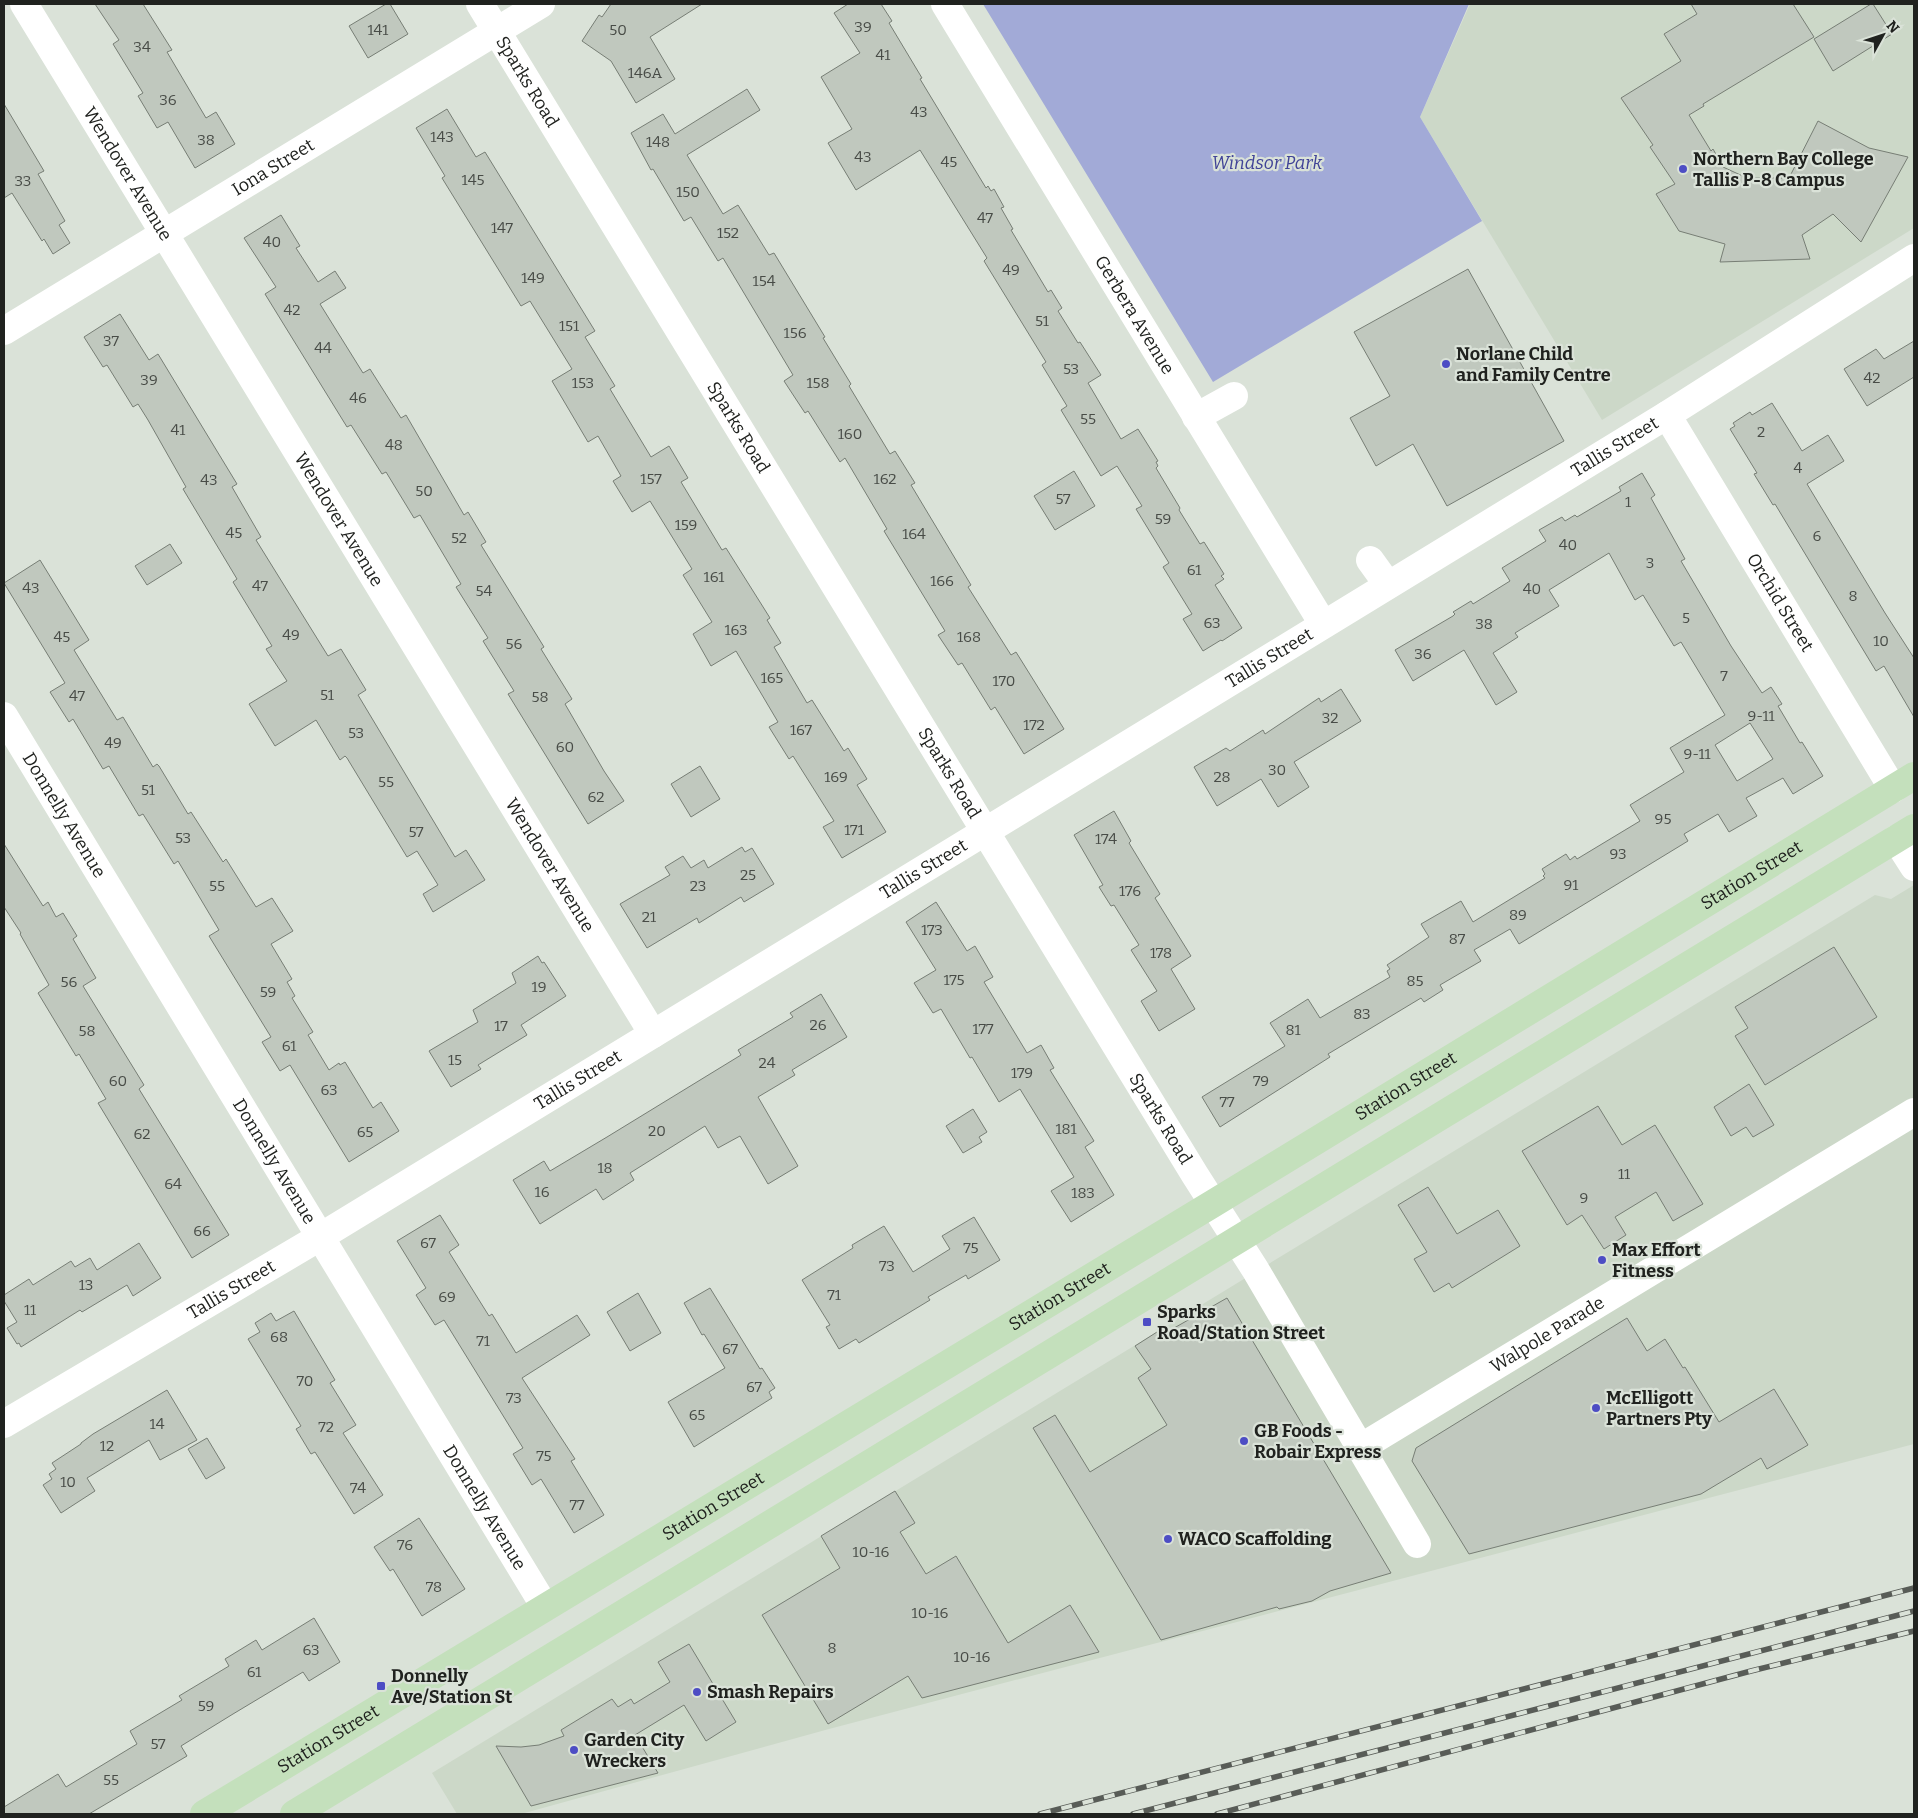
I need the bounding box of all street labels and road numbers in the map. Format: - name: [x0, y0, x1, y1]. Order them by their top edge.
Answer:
- street label: Sparks Road: [491, 32, 564, 132]
- street label: Wendover Avenue: [78, 103, 177, 245]
- street label: Iona Street: [228, 134, 319, 201]
- street label: Gerbera Avenue: [1090, 251, 1179, 378]
- street label: Sparks Road: [702, 378, 775, 477]
- street label: Tallis Street: [1567, 412, 1663, 482]
- street label: Wendover Avenue: [290, 448, 388, 591]
- street label: Orchid Street: [1742, 549, 1819, 656]
- street label: Tallis Street: [1222, 623, 1317, 693]
- street label: Sparks Road: [913, 723, 986, 823]
- street label: Donnelly Avenue: [18, 749, 111, 882]
- street label: Wendover Avenue: [501, 794, 599, 936]
- street label: Tallis Street: [876, 834, 972, 904]
- street label: Station Street: [1697, 836, 1807, 914]
- street label: Tallis Street: [530, 1045, 626, 1115]
- street label: Station Street: [1351, 1046, 1461, 1125]
- street label: Sparks Road: [1124, 1069, 1197, 1168]
- street label: Donnelly Avenue: [228, 1095, 321, 1228]
- street label: Tallis Street: [183, 1255, 279, 1324]
- street label: Station Street: [1005, 1257, 1115, 1336]
- street label: Walpole Parade: [1486, 1291, 1608, 1377]
- street label: Donnelly Avenue: [438, 1441, 531, 1574]
- street label: Station Street: [658, 1467, 768, 1545]
- street label: Station Street: [273, 1700, 383, 1778]

